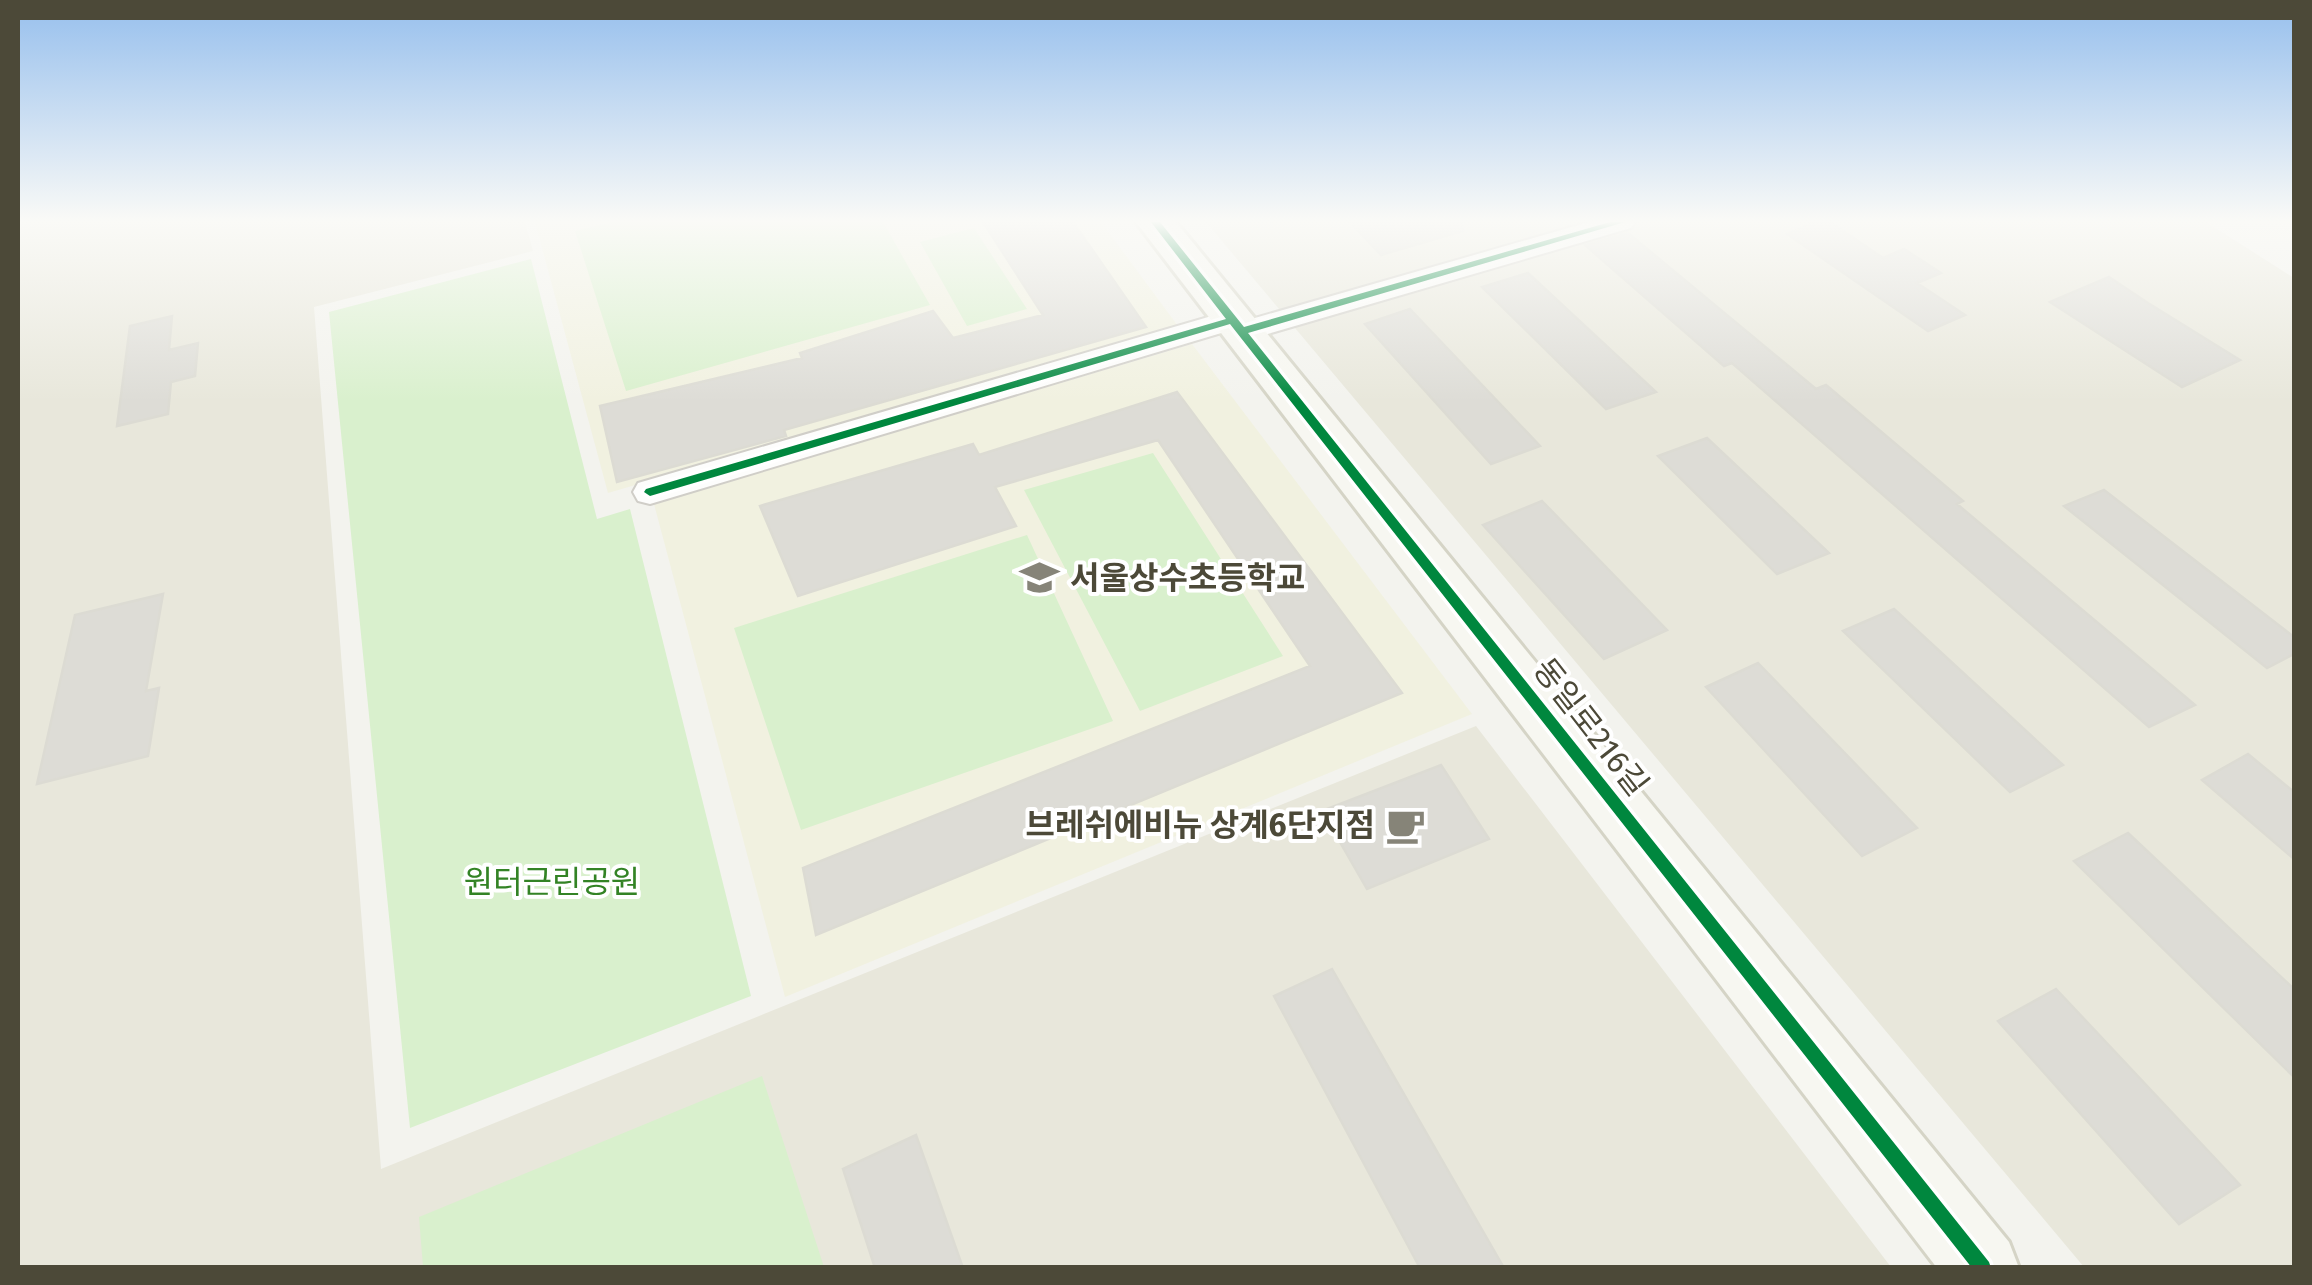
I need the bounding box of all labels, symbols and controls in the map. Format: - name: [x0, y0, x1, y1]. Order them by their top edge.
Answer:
- school or university icon: 서울상수초등학교: [1019, 557, 1061, 599]
- place label: 서울상수초등학교: [1070, 559, 1306, 597]
- street label: 동일로216길: [1526, 651, 1656, 803]
- cafe icon: 브레쉬에비뉴 상계6단지점: [1384, 804, 1426, 846]
- place label: 브레쉬에비뉴 상계6단지점: [1026, 806, 1375, 844]
- park label: 원터근린공원: [464, 863, 640, 901]

